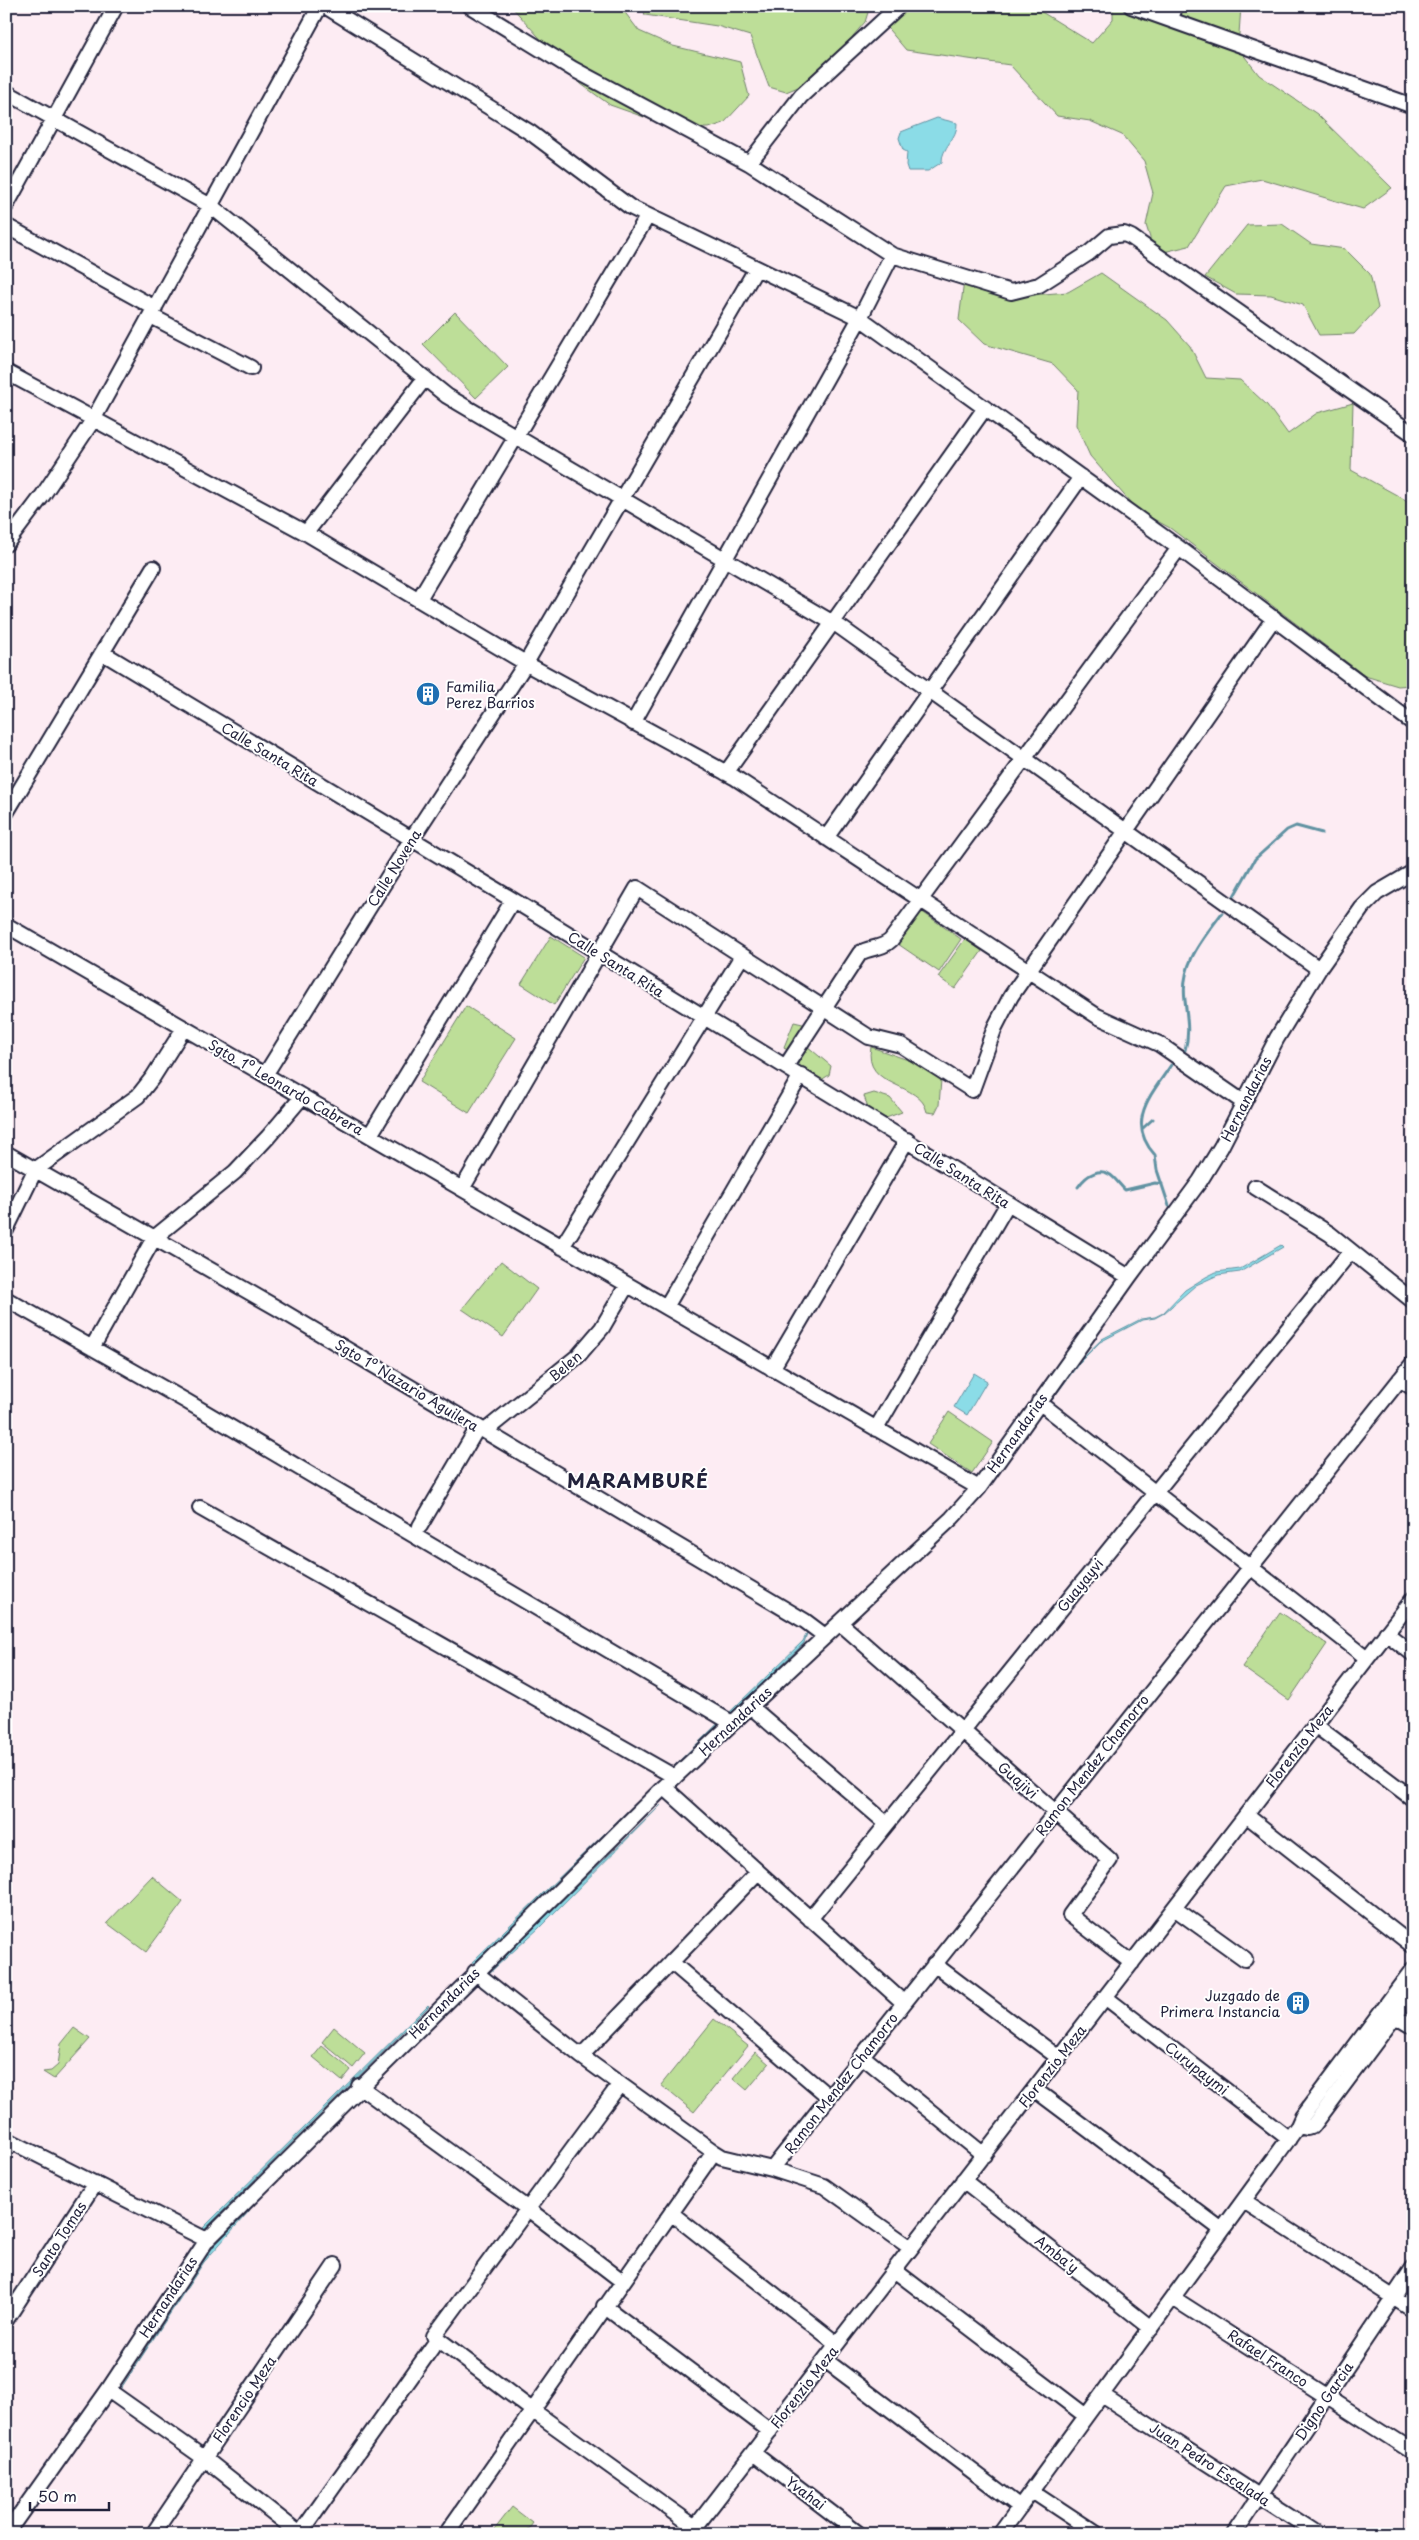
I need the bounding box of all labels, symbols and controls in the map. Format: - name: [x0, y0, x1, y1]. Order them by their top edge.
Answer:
- place label: Familia Perez Barrios: [446, 676, 535, 713]
- building icon: Familia Perez Barrios: [415, 681, 441, 707]
- street label: Calle Santa Rita: [217, 717, 323, 791]
- street label: Calle Novena: [362, 825, 426, 911]
- street label: Calle Santa Rita: [564, 926, 668, 1002]
- street label: Sgto. 1º Leonardo Cabrera: [204, 1034, 368, 1140]
- street label: Hernandarias: [1215, 1053, 1277, 1145]
- street label: Calle Santa Rita: [910, 1137, 1014, 1213]
- street label: Sgto 1º Nazario Aguilera: [331, 1334, 483, 1437]
- street label: Belen: [544, 1346, 586, 1386]
- street label: Hernandarias: [982, 1389, 1052, 1477]
- district label: MARAMBURÉ: [567, 1466, 709, 1494]
- street label: Guayayvi: [1052, 1554, 1108, 1616]
- street label: Hernandarias: [694, 1682, 776, 1760]
- street label: Ramon Mendez Chamorro: [1030, 1690, 1154, 1840]
- street label: Florenzio Meza: [1260, 1700, 1338, 1792]
- street label: Guajivi: [993, 1757, 1043, 1803]
- street label: Hernandarias: [404, 1963, 484, 2043]
- place label: Juzgado de Primera Instancia: [1160, 1985, 1280, 2022]
- building icon: Juzgado de Primera Instancia: [1285, 1990, 1311, 2016]
- street label: Ramon Mendez Chamorro: [779, 2008, 903, 2158]
- street label: Florenzio Meza: [1013, 2020, 1091, 2112]
- street label: Curupaymi: [1161, 2036, 1233, 2100]
- street label: Santo Tomas: [27, 2197, 91, 2281]
- street label: Amba'y: [1031, 2230, 1083, 2278]
- street label: Hernandarias: [134, 2252, 202, 2342]
- street label: Rafael Franco: [1223, 2324, 1313, 2392]
- street label: Florenzio Meza: [765, 2341, 843, 2433]
- street label: Florencio Meza: [207, 2351, 281, 2447]
- street label: Digno Garcia: [1290, 2357, 1358, 2445]
- street label: Juan Pedro Escalada: [1146, 2417, 1275, 2511]
- street label: Yvahai: [782, 2471, 830, 2515]
- scale bar: [30, 2480, 109, 2512]
- text: 50 m: [38, 2484, 77, 2507]

